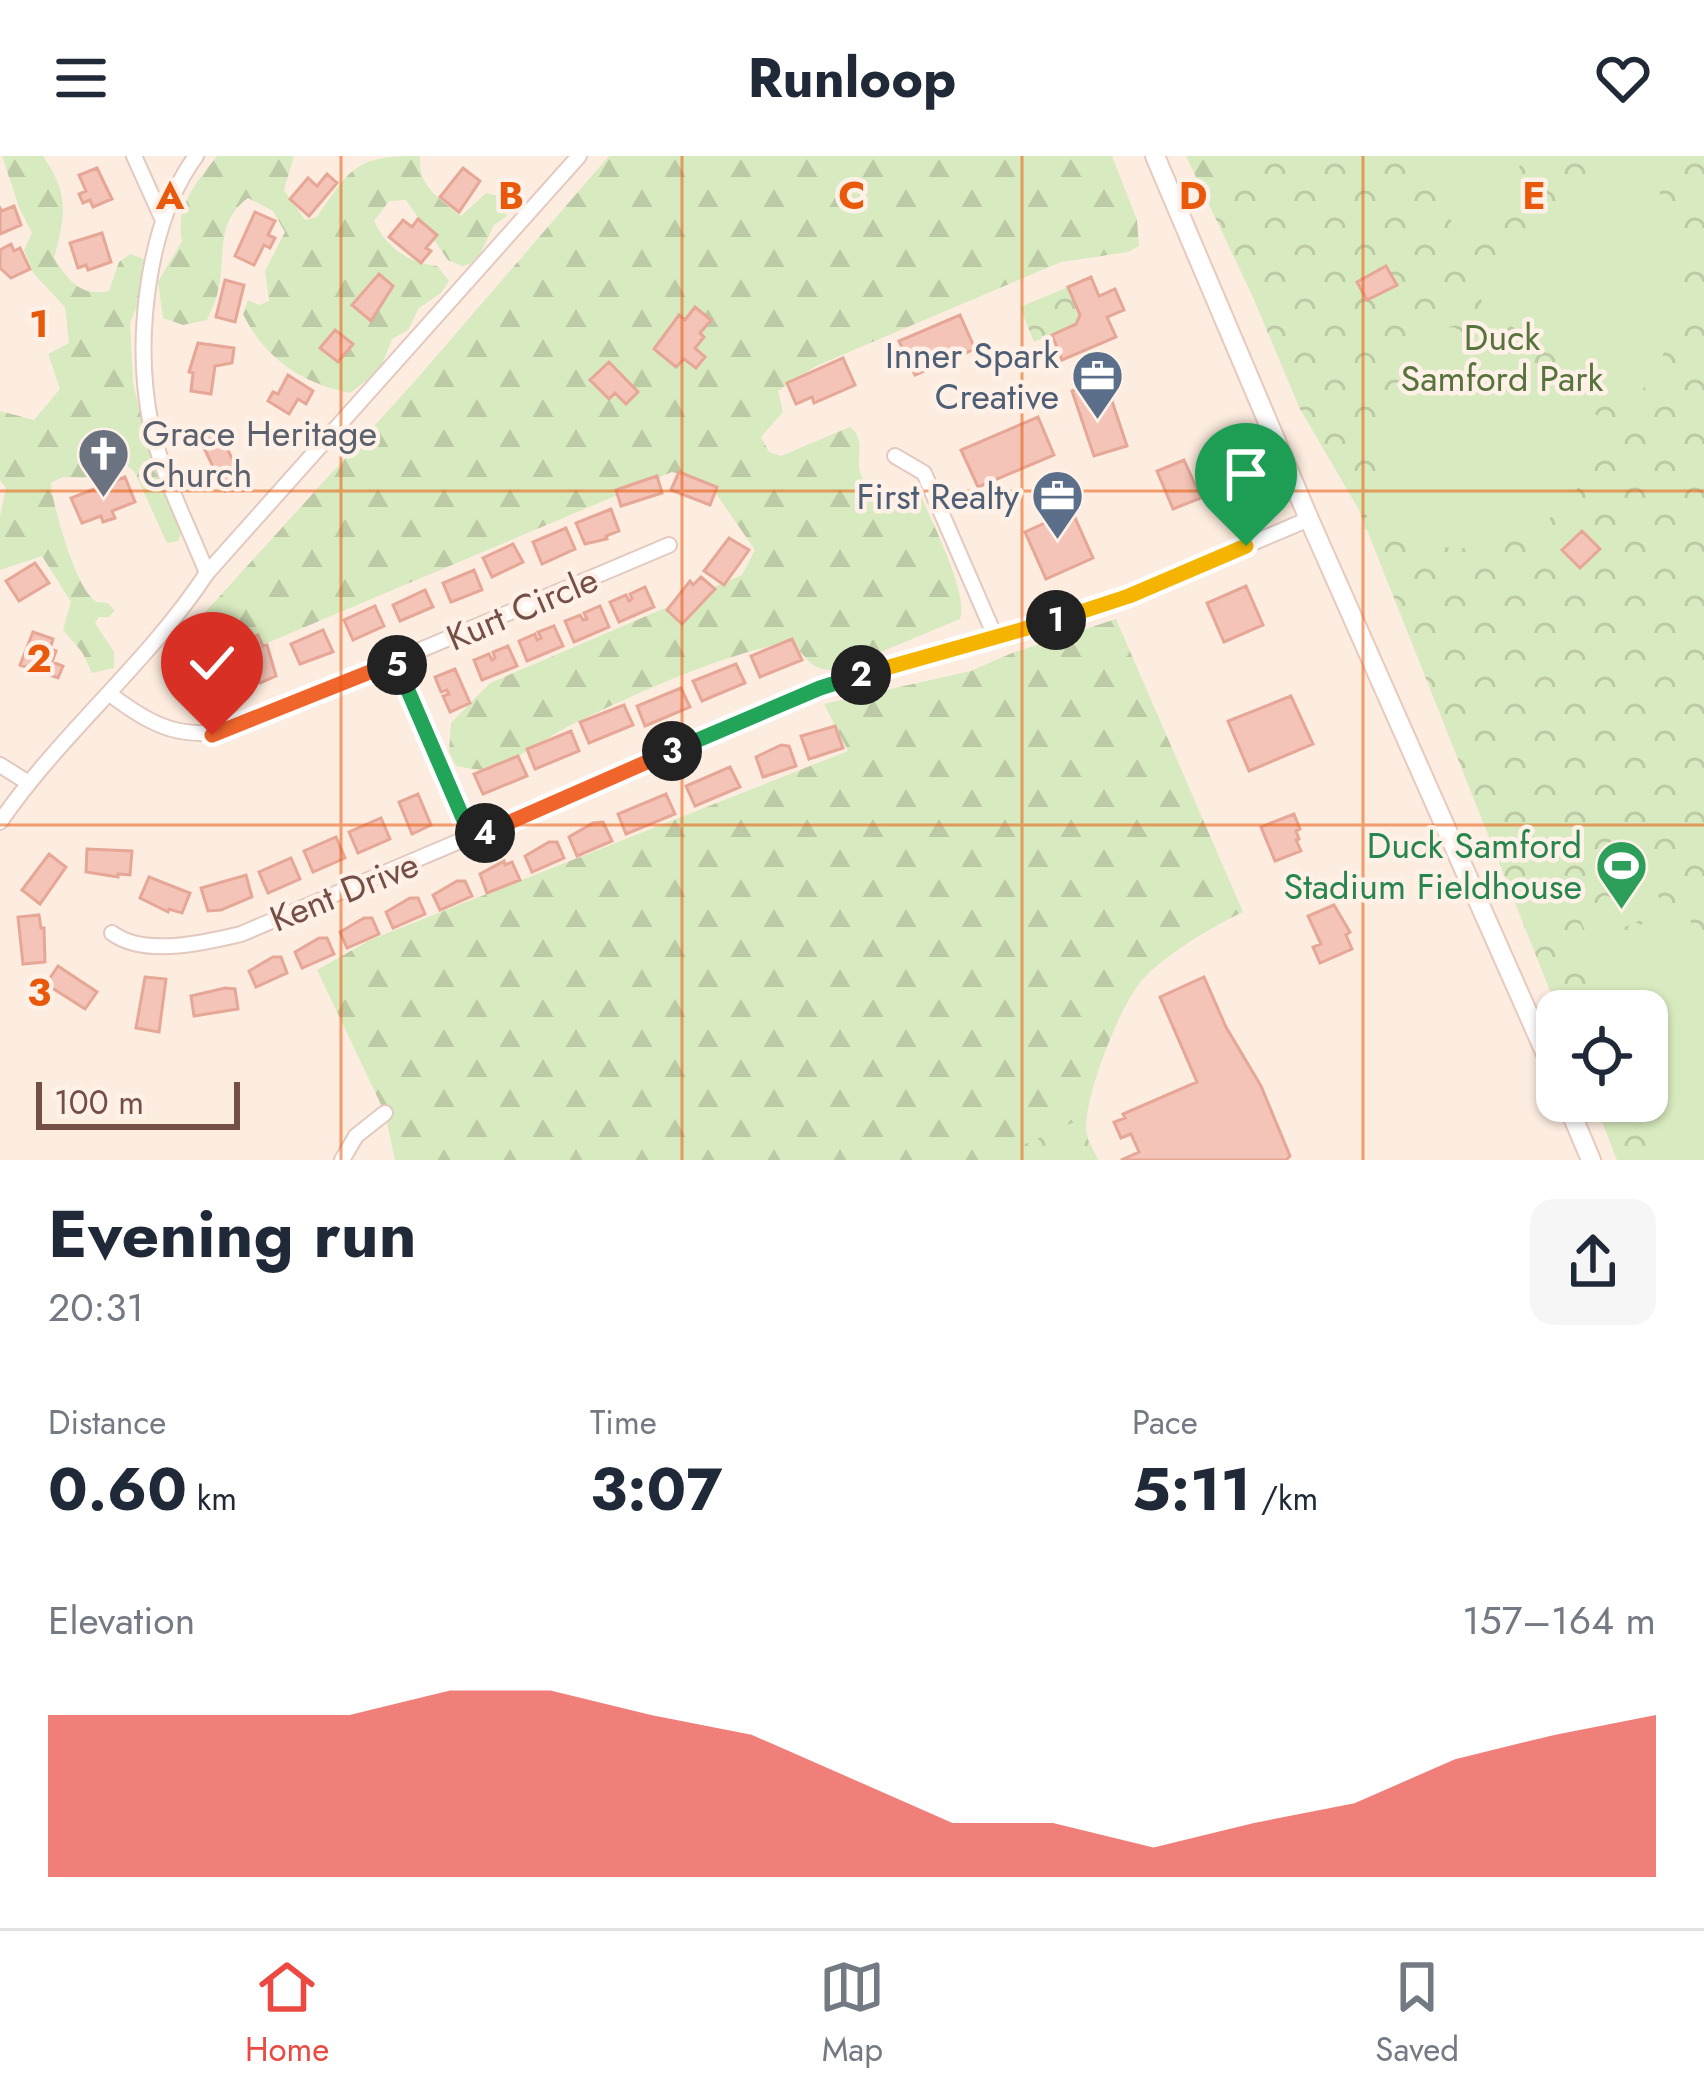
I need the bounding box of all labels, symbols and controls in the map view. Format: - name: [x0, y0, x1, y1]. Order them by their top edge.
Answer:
- text: Runloop: [748, 39, 956, 117]
- icon: menu: [48, 45, 114, 111]
- icon: heart: [1590, 45, 1656, 111]
- text: A: [155, 167, 185, 224]
- text: B: [498, 167, 524, 224]
- text: C: [838, 167, 866, 224]
- text: D: [1179, 167, 1207, 224]
- text: E: [1522, 167, 1546, 224]
- text: 1: [29, 295, 49, 352]
- park label: Duck Samford Park: [1401, 311, 1604, 404]
- place label: Inner Spark Creative: [885, 329, 1059, 422]
- office icon: Inner Spark Creative: [1070, 348, 1126, 422]
- place label: Grace Heritage Church: [142, 407, 377, 500]
- pin: [1195, 423, 1297, 546]
- church icon: Grace Heritage Church: [75, 426, 131, 500]
- icon: arrive: [1213, 441, 1279, 507]
- office icon: First Realty: [1030, 468, 1086, 542]
- place label: First Realty: [857, 470, 1019, 522]
- street label: Kurt Circle: [438, 553, 606, 663]
- pin: 1: [1026, 590, 1086, 650]
- text: 1: [1048, 596, 1064, 643]
- pin: [161, 612, 263, 735]
- text: 2: [26, 630, 52, 687]
- icon: check: [179, 630, 245, 696]
- pin: 5: [367, 635, 427, 695]
- text: 5: [386, 641, 408, 688]
- pin: 2: [831, 645, 891, 705]
- text: 2: [850, 651, 872, 698]
- pin: 3: [642, 721, 702, 781]
- text: 3: [662, 727, 682, 774]
- pin: 4: [455, 803, 515, 863]
- text: 4: [473, 809, 497, 856]
- place label: Duck Samford Stadium Fieldhouse: [1283, 819, 1582, 912]
- street label: Kent Drive: [262, 838, 426, 944]
- sports icon: Duck Samford Stadium Fieldhouse: [1593, 838, 1649, 912]
- text: 3: [27, 964, 51, 1021]
- map controls: [1536, 990, 1668, 1122]
- button: locate: [1536, 990, 1668, 1122]
- scale bar: [36, 1076, 240, 1129]
- text: 100 m: [54, 1079, 144, 1126]
- text: Evening run: [48, 1186, 417, 1282]
- button: share: [1530, 1199, 1656, 1325]
- text: 20:31: [48, 1279, 144, 1336]
- text: Distance: [48, 1399, 166, 1446]
- text: Time: [590, 1399, 657, 1446]
- text: Pace: [1132, 1399, 1198, 1446]
- text: 0.60: [48, 1446, 187, 1533]
- text: 3:07: [590, 1446, 722, 1533]
- text: 5:11: [1132, 1446, 1251, 1533]
- text: km: [187, 1475, 237, 1522]
- text: /km: [1251, 1475, 1318, 1522]
- text: Elevation: [48, 1592, 195, 1649]
- text: 157–164 m: [1462, 1592, 1656, 1649]
- tab: Home: [245, 1954, 329, 2073]
- tab: Map: [819, 1954, 885, 2073]
- tab: Saved: [1375, 1954, 1459, 2073]

